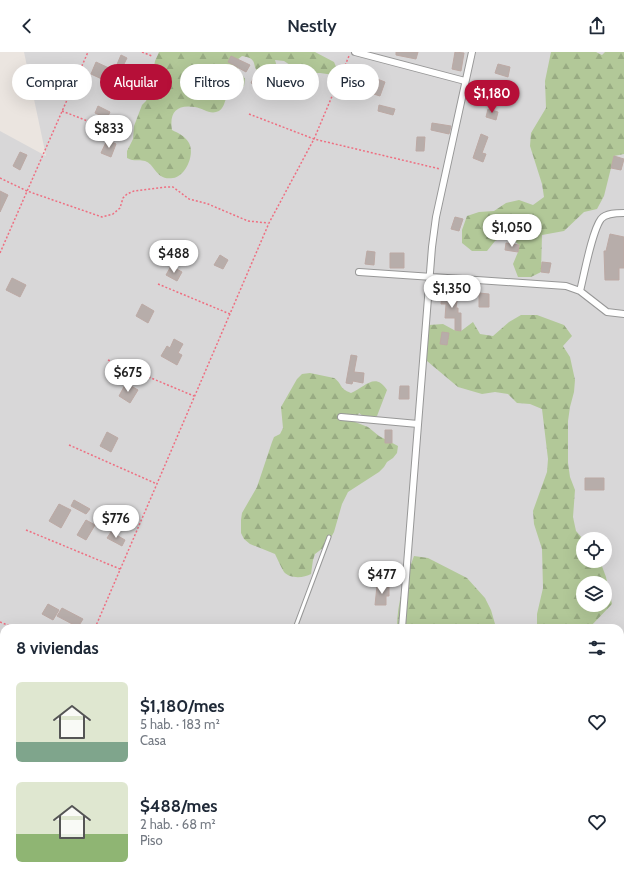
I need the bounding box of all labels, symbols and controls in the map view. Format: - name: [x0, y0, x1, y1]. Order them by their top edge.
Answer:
- icon: back: [16, 15, 38, 37]
- text: Nestly: [287, 15, 337, 37]
- icon: share: [586, 15, 608, 37]
- chip: Comprar: [12, 64, 92, 100]
- chip: Alquilar: [100, 64, 172, 100]
- chip: Filtros: [180, 64, 244, 100]
- chip: Nuevo: [252, 64, 319, 100]
- chip: Piso: [327, 64, 379, 100]
- pin: $1,180: [459, 80, 525, 114]
- text: $1,180: [474, 85, 510, 101]
- pin: $833: [85, 115, 133, 149]
- text: $833: [94, 120, 124, 136]
- pin: $1,050: [479, 214, 545, 248]
- text: $1,050: [492, 219, 532, 235]
- pin: $488: [150, 240, 198, 274]
- text: $488: [158, 245, 190, 261]
- pin: $1,350: [419, 275, 485, 309]
- text: $1,350: [433, 280, 471, 296]
- pin: $675: [104, 359, 152, 393]
- text: $675: [114, 364, 142, 380]
- pin: $776: [92, 505, 140, 539]
- text: $776: [102, 510, 130, 526]
- map controls: [576, 532, 612, 612]
- button: locate: [576, 532, 612, 568]
- pin: $477: [358, 561, 406, 595]
- text: $477: [368, 566, 396, 582]
- button: layers: [576, 576, 612, 612]
- icon: filters: [586, 637, 608, 659]
- text: 8 viviendas: [16, 638, 99, 658]
- text: $1,180/mes: [140, 696, 224, 716]
- icon: home: [48, 698, 96, 746]
- icon: heart: [586, 711, 608, 733]
- text: 5 hab. · 183 m²: [140, 716, 220, 732]
- text: Casa: [140, 732, 166, 748]
- text: $488/mes: [140, 796, 217, 816]
- icon: home: [48, 798, 96, 846]
- icon: heart: [586, 811, 608, 833]
- text: 2 hab. · 68 m²: [140, 816, 216, 832]
- text: Piso: [140, 832, 163, 848]

